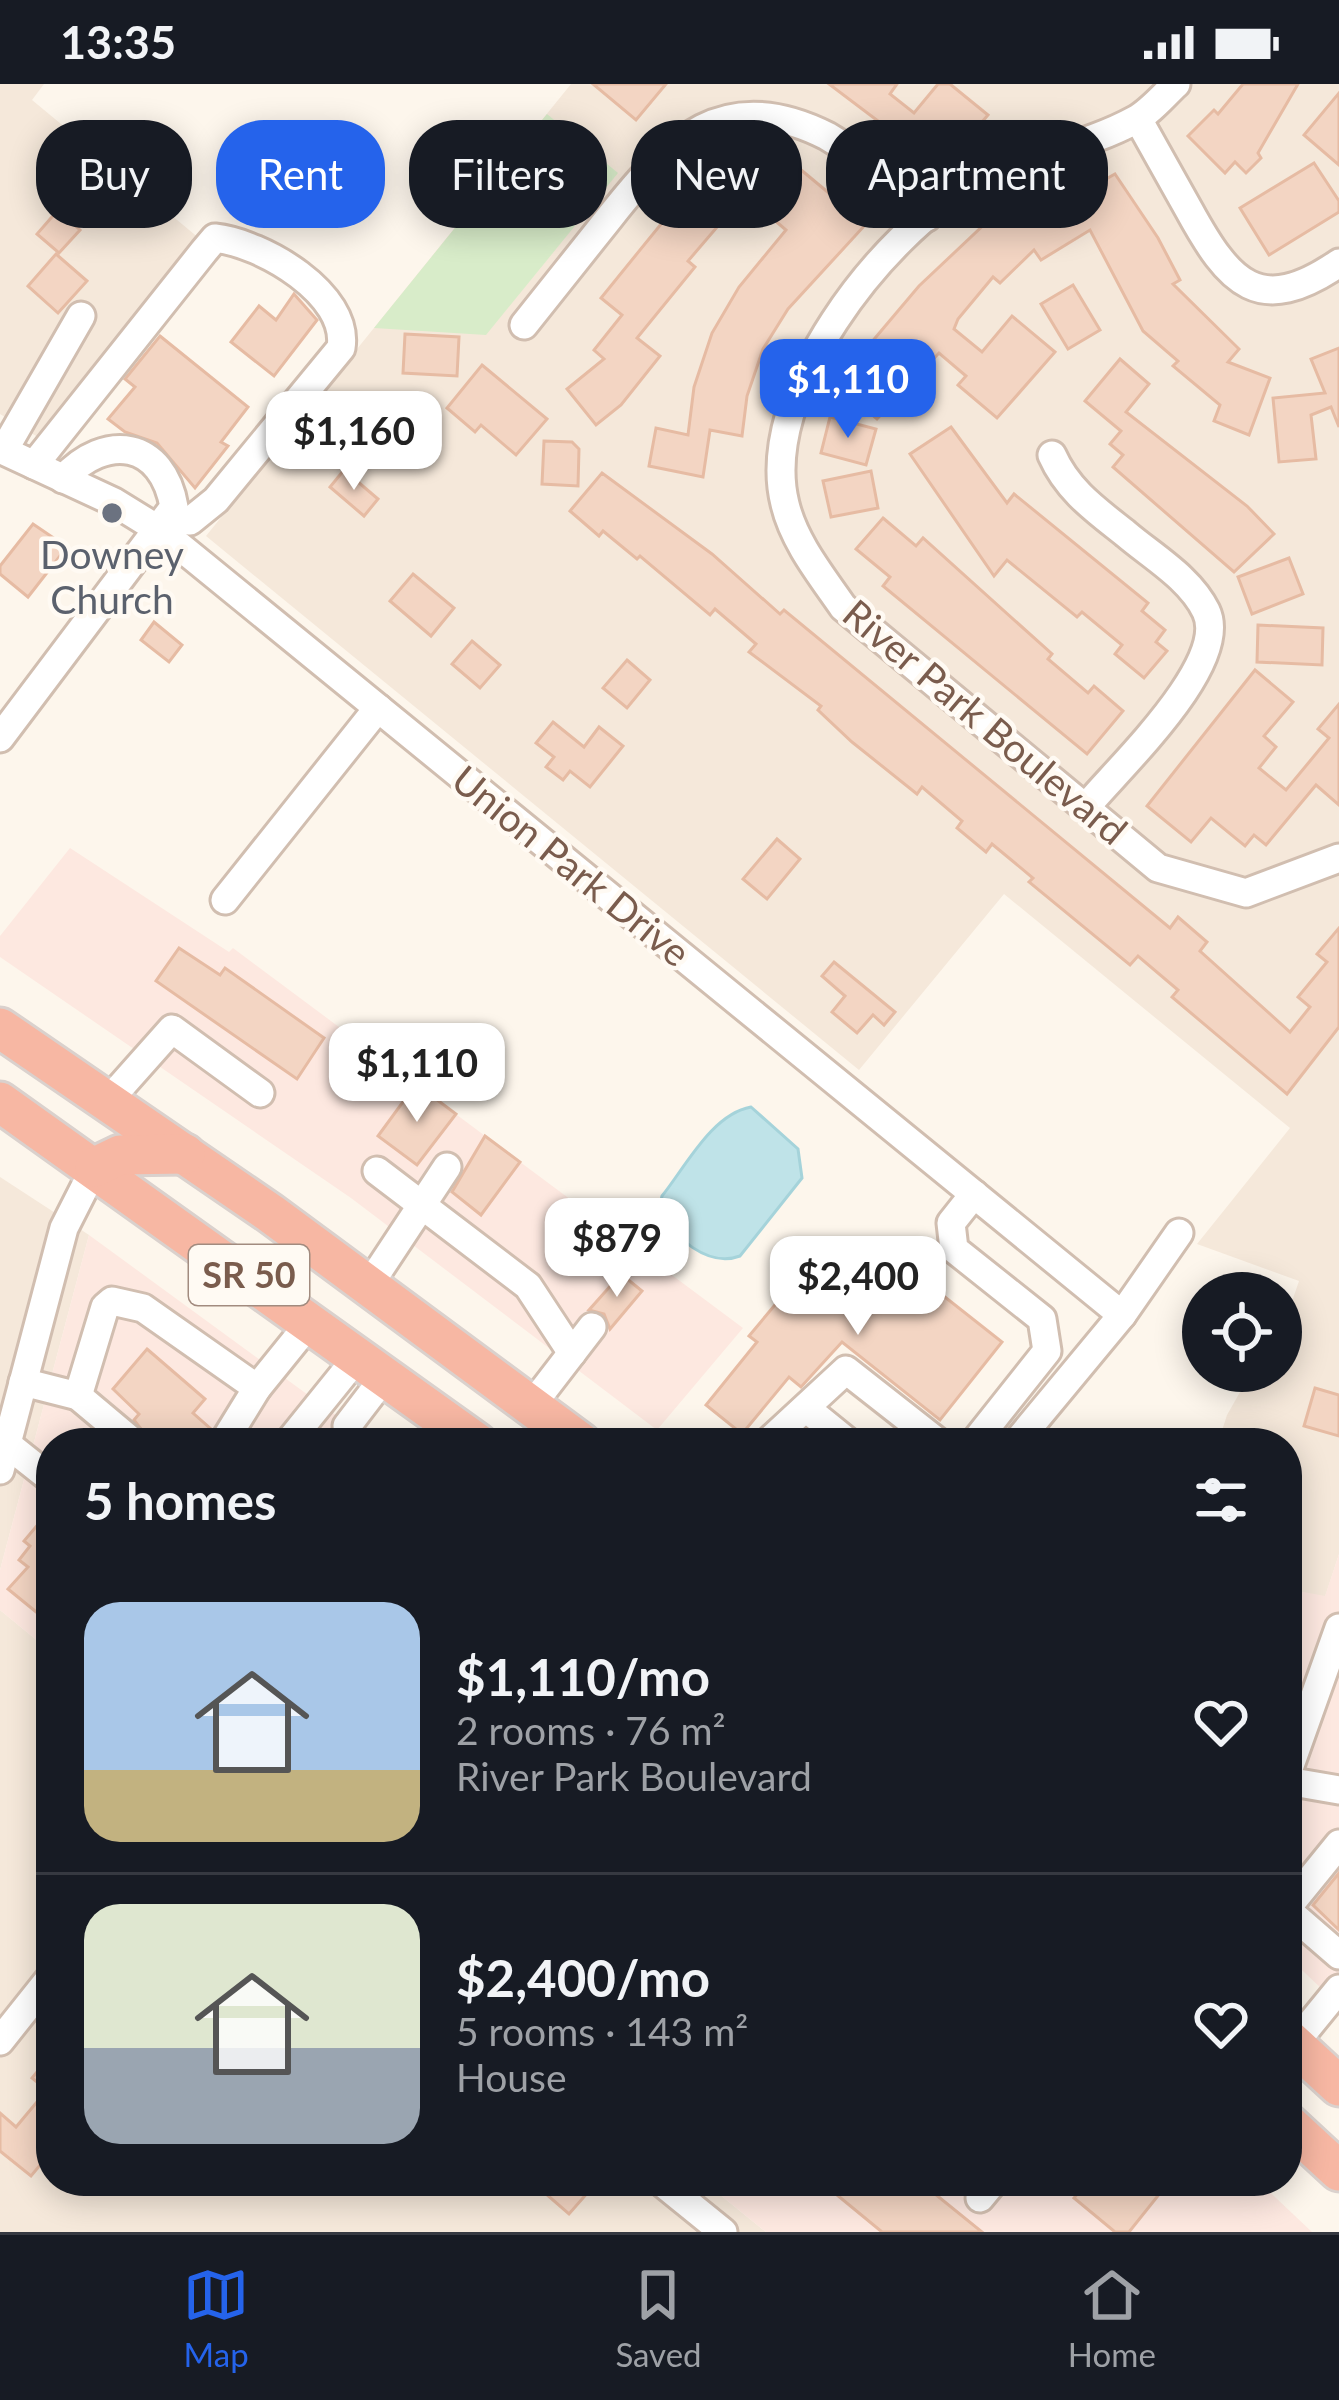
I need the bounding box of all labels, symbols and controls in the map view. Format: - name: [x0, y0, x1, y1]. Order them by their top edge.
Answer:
- text: 13:35: [60, 15, 176, 69]
- chip: Buy: [36, 120, 192, 228]
- chip: Rent: [216, 120, 385, 228]
- chip: Filters: [409, 120, 607, 228]
- chip: New: [631, 120, 802, 228]
- chip: Apartment: [826, 120, 1108, 228]
- pin: $1,110: [750, 339, 946, 441]
- text: $1,110: [787, 355, 909, 401]
- pin: $1,160: [256, 391, 452, 493]
- text: $1,160: [293, 407, 415, 453]
- marker: Downey Church: [99, 500, 125, 526]
- place label: Downey Church: [40, 531, 184, 622]
- street label: River Park Boulevard: [835, 589, 1137, 853]
- street label: Union Park Drive: [444, 755, 700, 975]
- pin: $1,110: [319, 1023, 515, 1125]
- text: $1,110: [356, 1039, 478, 1085]
- pin: $879: [546, 1198, 688, 1300]
- text: $879: [572, 1214, 662, 1260]
- pin: $2,400: [760, 1236, 956, 1338]
- road number: SR 50: [189, 1245, 309, 1305]
- text: $2,400: [797, 1252, 919, 1298]
- map controls: [1182, 1272, 1302, 1392]
- button: locate: [1182, 1272, 1302, 1392]
- icon: filters: [1188, 1467, 1254, 1533]
- text: 5 homes: [84, 1470, 276, 1531]
- text: $1,110/mo: [456, 1646, 710, 1707]
- icon: home: [180, 1650, 324, 1794]
- icon: heart: [1188, 1689, 1254, 1755]
- text: 2 rooms · 76 m²: [456, 1707, 726, 1753]
- text: River Park Boulevard: [456, 1753, 812, 1799]
- text: $2,400/mo: [456, 1947, 710, 2008]
- icon: home: [180, 1952, 324, 2096]
- icon: heart: [1188, 1991, 1254, 2057]
- text: 5 rooms · 143 m²: [456, 2008, 748, 2054]
- text: House: [456, 2054, 567, 2100]
- tab: Map: [183, 2262, 249, 2374]
- tab: Saved: [615, 2262, 702, 2374]
- tab: Home: [1068, 2262, 1156, 2374]

